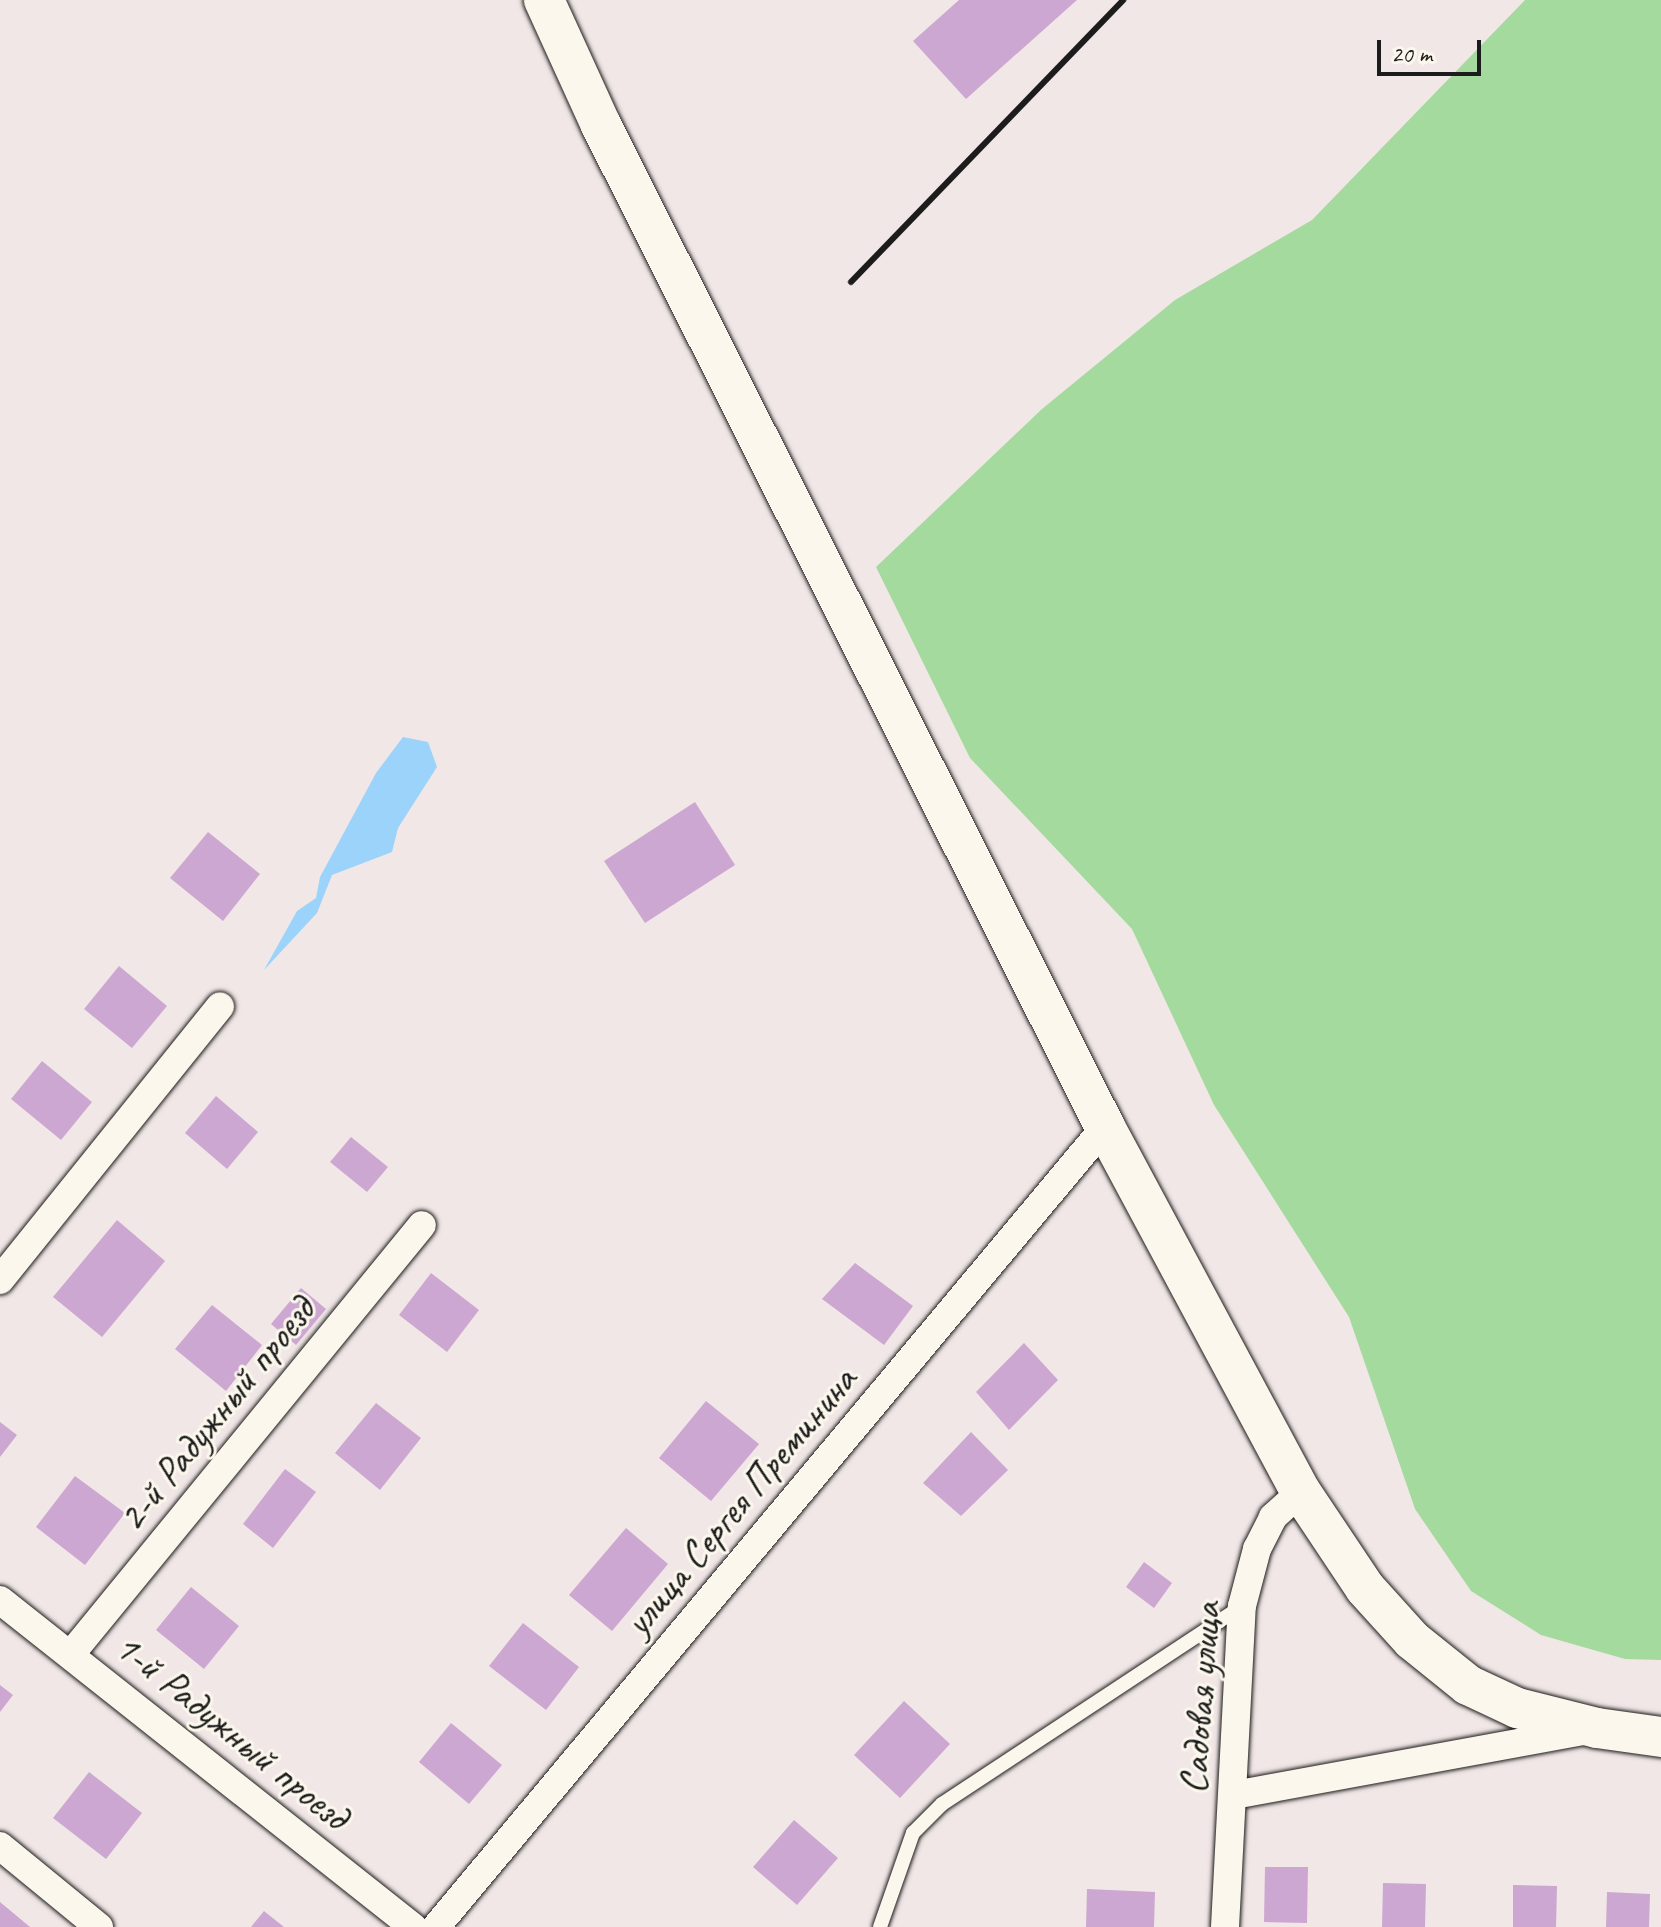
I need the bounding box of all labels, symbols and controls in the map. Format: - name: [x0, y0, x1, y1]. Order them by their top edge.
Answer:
- scale bar: [1381, 24, 1485, 74]
- text: 20 m: [1391, 39, 1432, 69]
- street label: 2-й Радужный проезд: [107, 1287, 325, 1541]
- street label: улица Сергея Преминина: [612, 1356, 868, 1646]
- street label: Садовая улица: [1169, 1600, 1231, 1796]
- street label: 1-й Радужный проезд: [105, 1622, 359, 1840]

